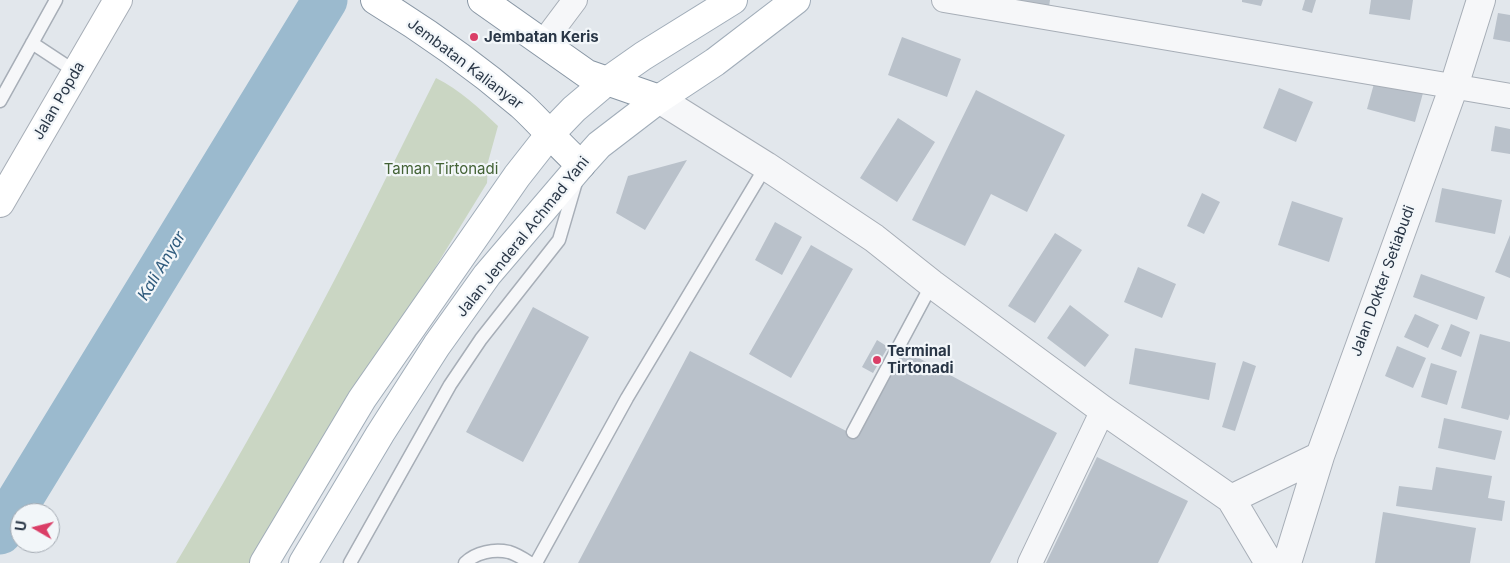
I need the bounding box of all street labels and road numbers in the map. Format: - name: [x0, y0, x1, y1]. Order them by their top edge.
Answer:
- street label: Jembatan Kalianyar: [404, 15, 526, 113]
- street label: Jalan Popda: [29, 59, 89, 143]
- street label: Jalan Jenderal Achmad Yani: [453, 153, 593, 321]
- street label: Jalan Dokter Setiabudi: [1347, 203, 1419, 359]

